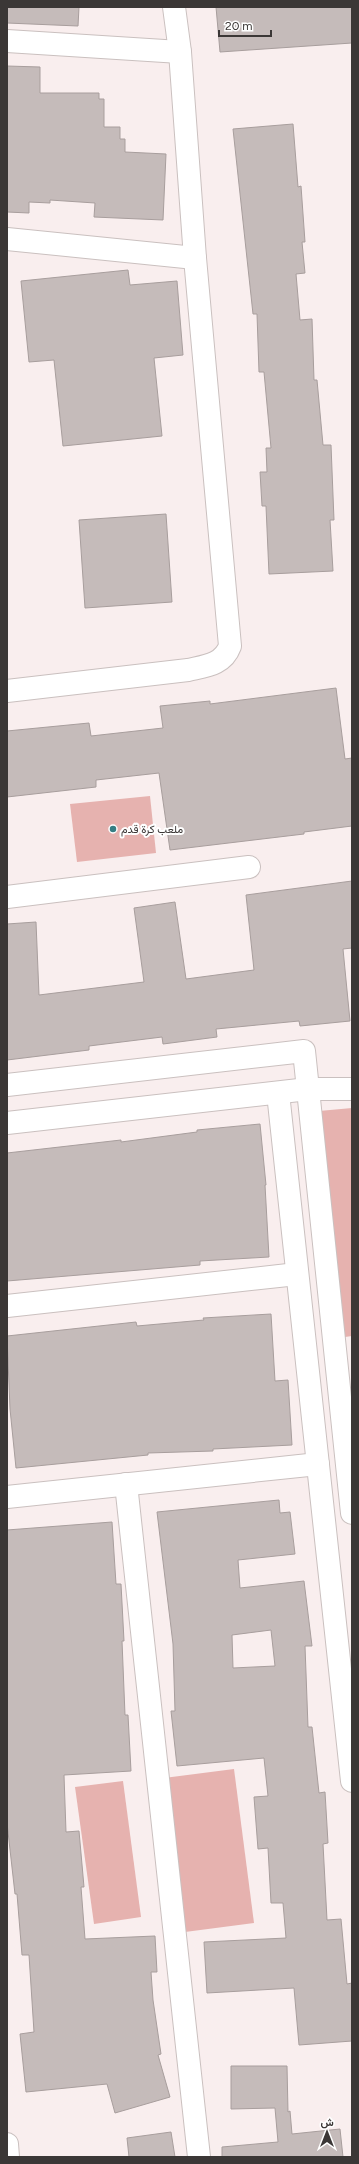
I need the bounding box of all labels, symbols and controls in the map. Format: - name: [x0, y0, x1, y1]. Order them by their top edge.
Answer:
- scale bar: [219, 12, 271, 38]
- text: 20 m: [225, 19, 253, 33]
- place label: ملعب كرة قدم: [121, 823, 183, 837]
- marker: ملعب كرة قدم: [108, 824, 118, 834]
- north arrow: [307, 2112, 347, 2152]
- text: ش: [320, 2116, 334, 2129]

